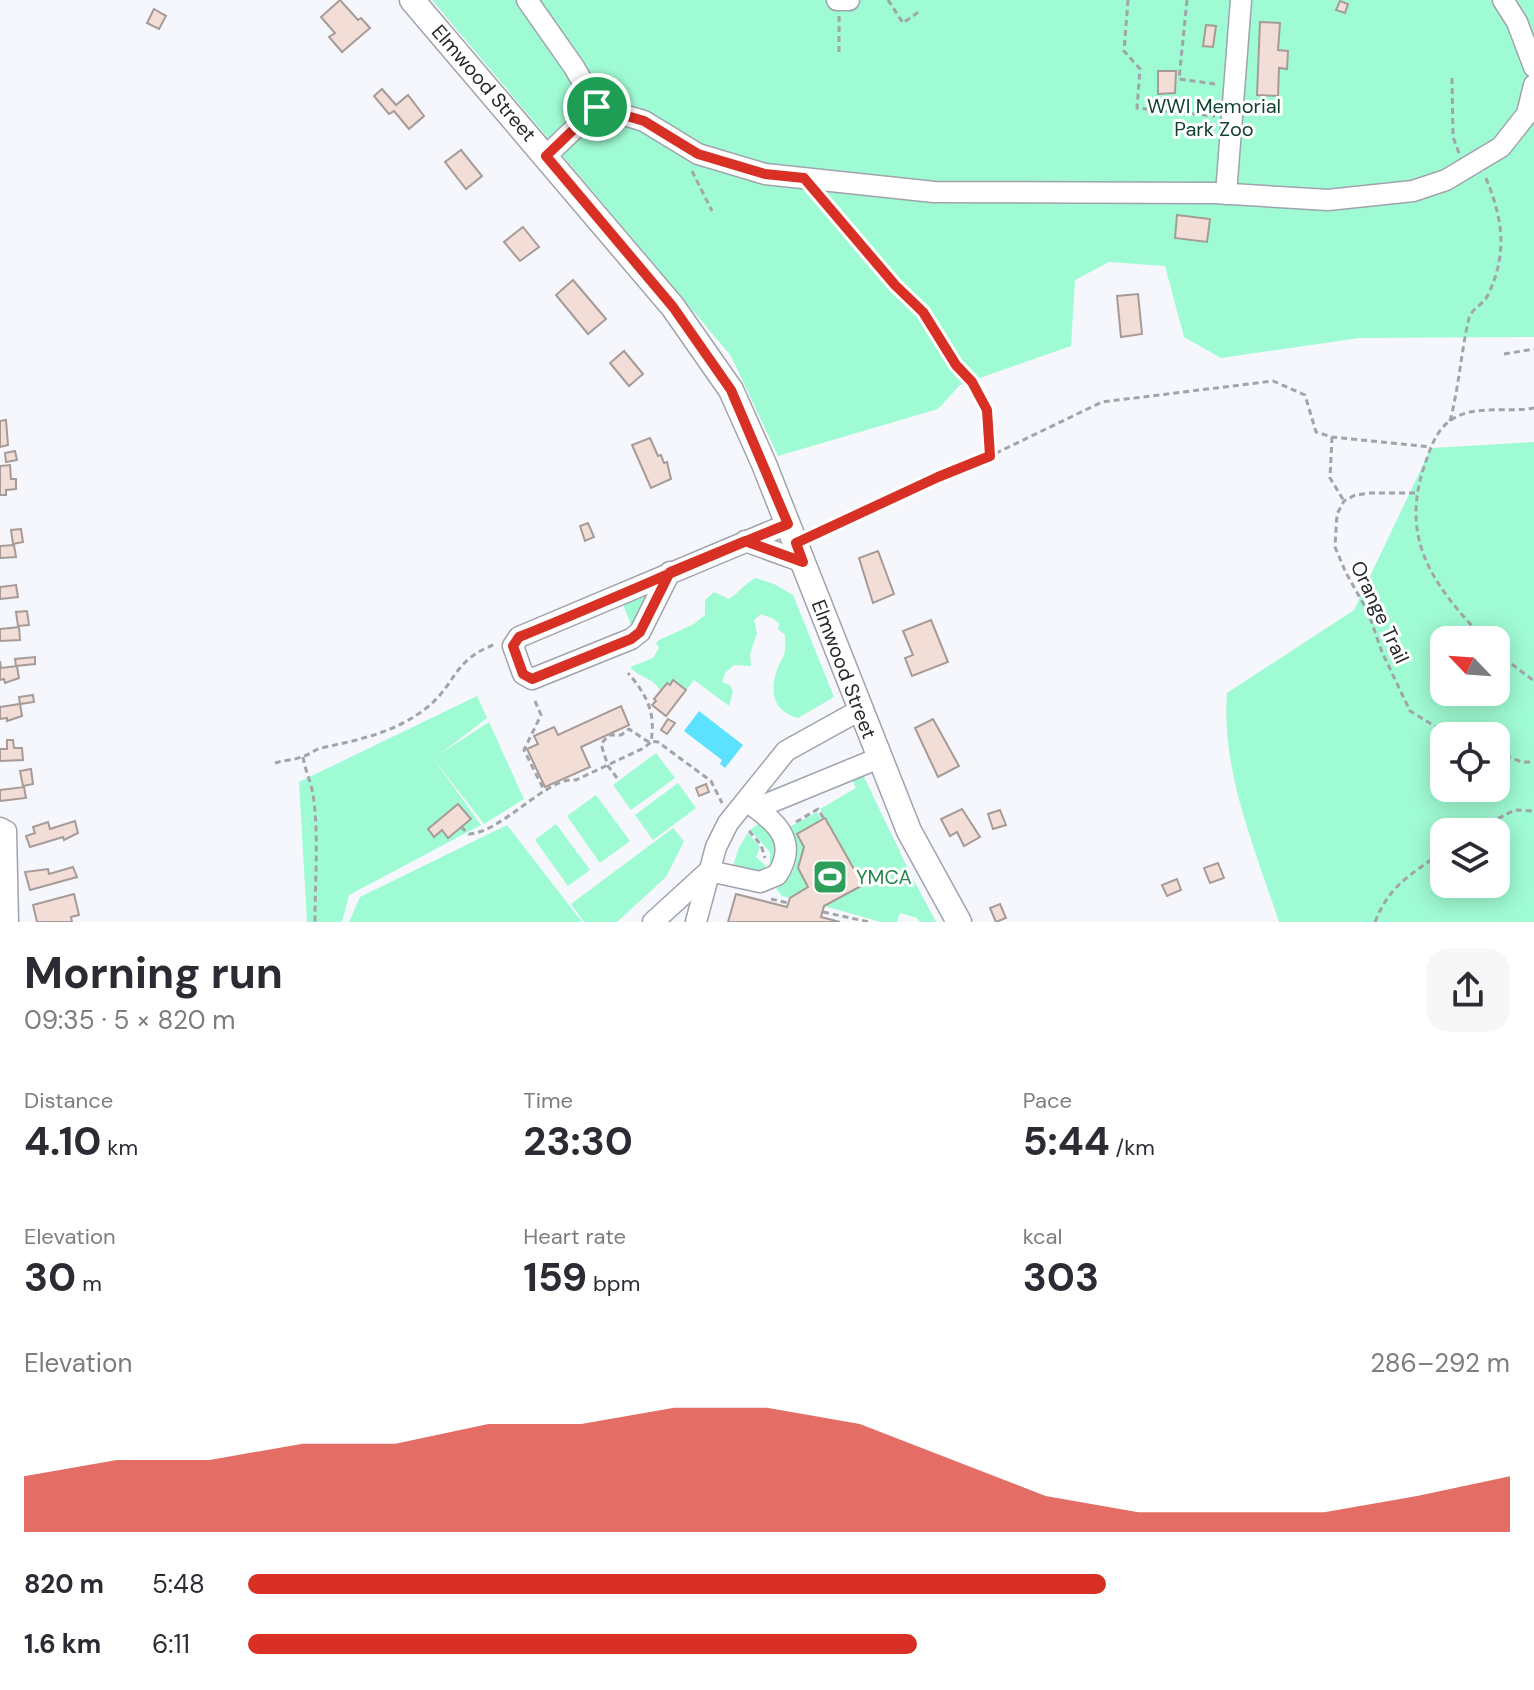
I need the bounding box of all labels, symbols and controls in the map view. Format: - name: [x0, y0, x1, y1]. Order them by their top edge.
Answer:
- street label: Elmwood Street: [426, 19, 542, 147]
- pin: [563, 73, 631, 141]
- icon: arrive: [575, 85, 619, 129]
- park label: WWI Memorial Park Zoo: [1147, 93, 1281, 142]
- street label: Orange Trail: [1345, 557, 1415, 667]
- street label: Elmwood Street: [806, 596, 882, 742]
- north arrow: [1430, 626, 1510, 706]
- map controls: [1430, 626, 1510, 898]
- button: locate: [1430, 722, 1510, 802]
- button: layers: [1430, 818, 1510, 898]
- sports icon: YMCA: [811, 858, 849, 896]
- place label: YMCA: [856, 864, 912, 890]
- text: Morning run: [24, 944, 283, 1002]
- button: share: [1426, 948, 1510, 1032]
- text: 09:35 · 5 × 820 m: [24, 1003, 236, 1037]
- text: Distance: [24, 1086, 113, 1115]
- text: Time: [523, 1086, 573, 1115]
- text: Pace: [1023, 1086, 1072, 1115]
- text: 4.10: [24, 1115, 101, 1167]
- text: 23:30: [523, 1115, 633, 1167]
- text: 5:44: [1023, 1115, 1110, 1167]
- text: km: [101, 1133, 138, 1162]
- text: /km: [1110, 1133, 1155, 1162]
- text: Elevation: [24, 1222, 116, 1251]
- text: Heart rate: [523, 1222, 626, 1251]
- text: kcal: [1023, 1222, 1062, 1251]
- text: 30: [24, 1251, 76, 1303]
- text: 159: [523, 1251, 587, 1303]
- text: 303: [1023, 1251, 1099, 1303]
- text: m: [76, 1269, 102, 1298]
- text: bpm: [587, 1269, 640, 1298]
- text: Elevation: [24, 1346, 132, 1380]
- text: 286–292 m: [1370, 1346, 1510, 1380]
- text: 820 m: [24, 1567, 104, 1601]
- text: 5:48: [152, 1567, 205, 1601]
- text: 1.6 km: [24, 1627, 101, 1661]
- text: 6:11: [152, 1627, 190, 1661]

